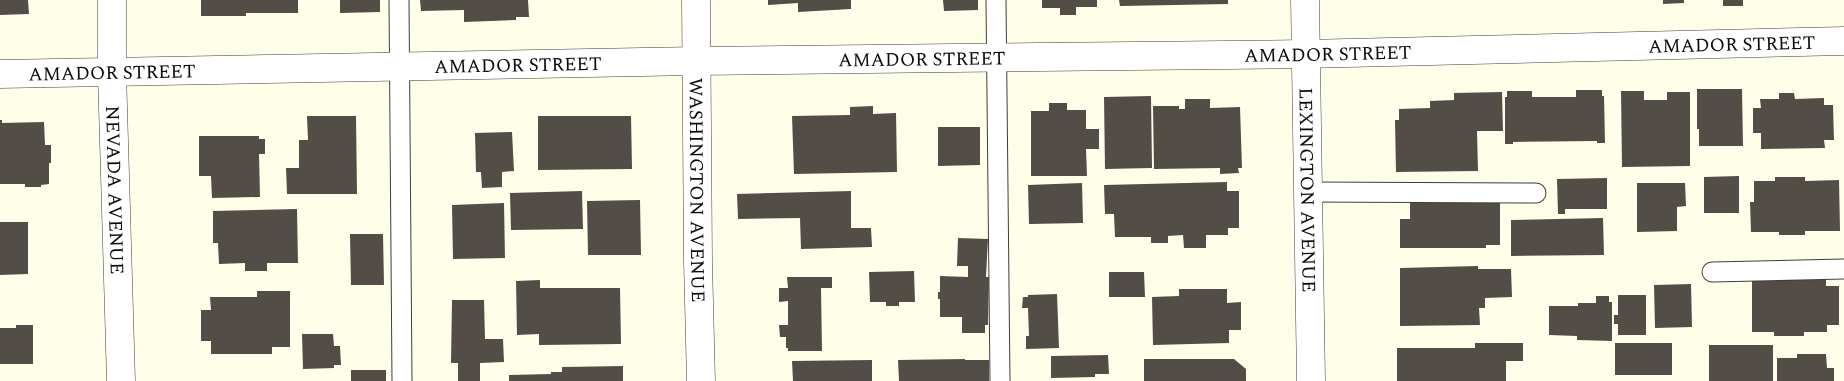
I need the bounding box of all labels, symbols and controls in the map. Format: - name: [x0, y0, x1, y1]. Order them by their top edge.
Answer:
- street label: AMADOR STREET: [1648, 29, 1816, 62]
- street label: AMADOR STREET: [1244, 38, 1412, 71]
- street label: AMADOR STREET: [838, 44, 1006, 75]
- street label: AMADOR STREET: [434, 50, 602, 82]
- street label: AMADOR STREET: [28, 57, 196, 89]
- street label: WASHINGTON AVENUE: [681, 78, 712, 303]
- street label: LEXINGTON AVENUE: [1290, 87, 1323, 293]
- street label: NEVADA AVENUE: [97, 105, 131, 275]

